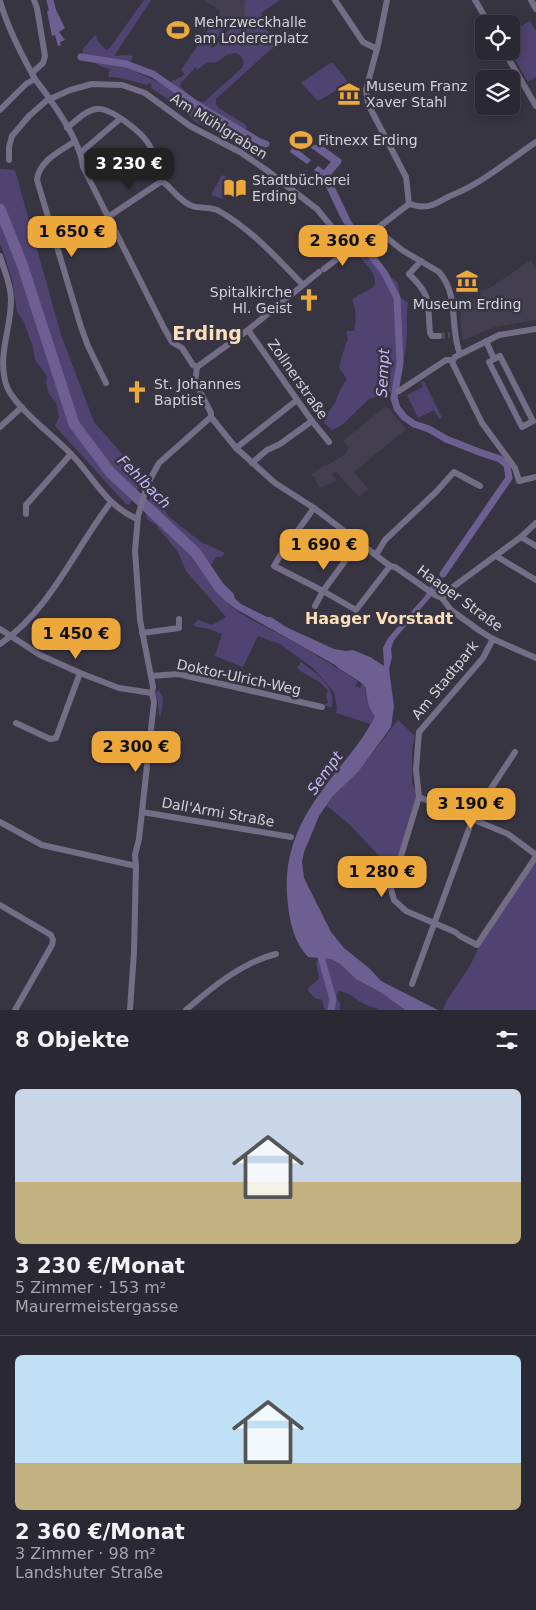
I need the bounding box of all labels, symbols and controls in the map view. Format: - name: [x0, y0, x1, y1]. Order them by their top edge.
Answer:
- place label: Mehrzweckhalle am Lodererplatz: [194, 14, 308, 46]
- map controls: [475, 15, 520, 115]
- button: locate: [475, 15, 520, 60]
- sports icon: Mehrzweckhalle am Lodererplatz: [165, 17, 191, 43]
- button: layers: [475, 70, 520, 115]
- place label: Museum Franz Xaver Stahl: [366, 78, 467, 110]
- museum icon: Museum Franz Xaver Stahl: [336, 81, 362, 107]
- street label: Am Mühlgraben: [168, 90, 270, 162]
- sports icon: Fitnexx Erding: [288, 127, 314, 153]
- place label: Fitnexx Erding: [318, 132, 418, 148]
- pin: 3 230 €: [83, 148, 175, 190]
- text: 3 230 €: [96, 154, 162, 173]
- place label: Stadtbücherei Erding: [252, 172, 350, 204]
- library icon: Stadtbücherei Erding: [222, 175, 248, 201]
- pin: 1 650 €: [26, 216, 118, 258]
- text: 1 650 €: [39, 222, 105, 241]
- pin: 2 360 €: [297, 224, 389, 267]
- text: 2 360 €: [310, 231, 376, 250]
- museum icon: Museum Erding: [454, 268, 480, 294]
- place label: Spitalkirche Hl. Geist: [210, 284, 293, 316]
- church icon: Spitalkirche Hl. Geist: [296, 287, 322, 313]
- place label: Museum Erding: [413, 296, 521, 312]
- district label: Erding: [172, 322, 242, 344]
- street label: Zollnerstraße: [265, 336, 331, 422]
- water label: Sempt: [373, 347, 393, 398]
- place label: St. Johannes Baptist: [154, 376, 241, 408]
- church icon: St. Johannes Baptist: [124, 379, 150, 405]
- water label: Fehlbach: [114, 452, 174, 512]
- pin: 1 690 €: [278, 528, 370, 571]
- text: 1 690 €: [291, 535, 357, 554]
- street label: Haager Straße: [414, 562, 506, 634]
- district label: Haager Vorstadt: [305, 609, 453, 628]
- pin: 1 450 €: [30, 618, 122, 660]
- text: 1 450 €: [43, 624, 109, 643]
- street label: Am Stadtpark: [408, 637, 482, 722]
- street label: Doktor-Ulrich-Weg: [175, 656, 303, 698]
- pin: 2 300 €: [90, 730, 182, 773]
- text: 2 300 €: [103, 737, 169, 756]
- water label: Sempt: [303, 747, 347, 798]
- pin: 3 190 €: [425, 788, 517, 830]
- street label: Dall'Armi Straße: [160, 794, 276, 830]
- text: 3 190 €: [438, 794, 504, 813]
- pin: 1 280 €: [336, 856, 428, 898]
- text: 1 280 €: [349, 862, 415, 881]
- icon: filters: [493, 1026, 521, 1054]
- text: 8 Objekte: [15, 1028, 130, 1052]
- icon: home: [223, 1122, 313, 1212]
- text: 3 230 €/Monat: [15, 1254, 185, 1278]
- text: 5 Zimmer · 153 m²: [15, 1278, 166, 1297]
- text: Maurermeistergasse: [15, 1297, 178, 1316]
- icon: home: [223, 1387, 313, 1477]
- text: 2 360 €/Monat: [15, 1520, 185, 1544]
- text: 3 Zimmer · 98 m²: [15, 1544, 156, 1563]
- text: Landshuter Straße: [15, 1563, 163, 1582]

